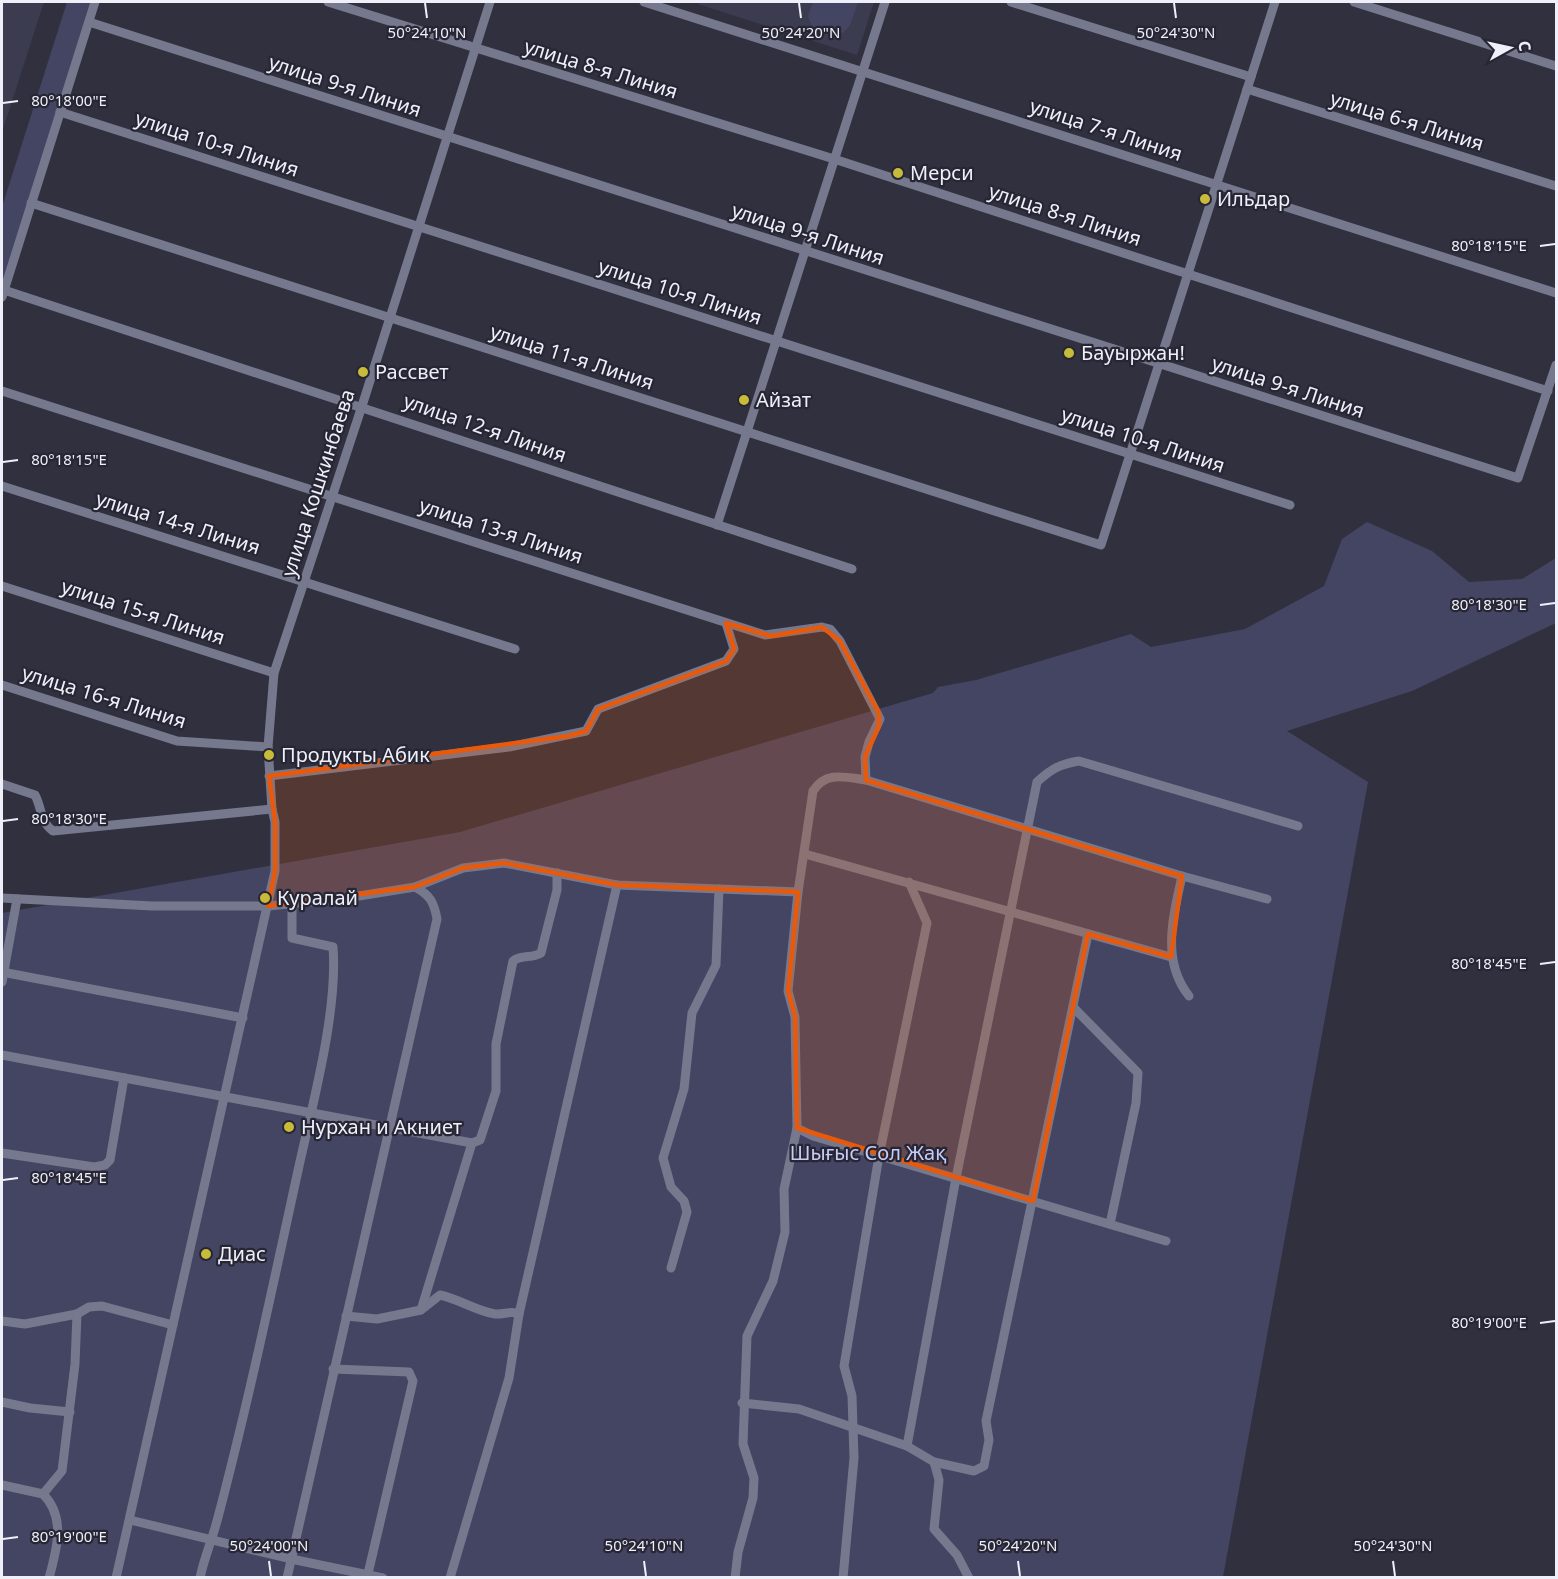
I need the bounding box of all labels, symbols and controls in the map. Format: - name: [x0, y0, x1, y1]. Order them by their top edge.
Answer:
- north arrow: [1480, 18, 1540, 78]
- text: 50°24'10"N: [388, 22, 466, 42]
- text: 50°24'20"N: [762, 22, 840, 42]
- text: 50°24'30"N: [1137, 22, 1215, 42]
- street label: улица 8-я Линия: [521, 32, 681, 105]
- text: С: [1513, 39, 1536, 53]
- street label: улица 9-я Линия: [265, 48, 425, 123]
- street label: улица 6-я Линия: [1327, 84, 1487, 157]
- text: 80°18'00"E: [31, 90, 107, 110]
- street label: улица 7-я Линия: [1026, 92, 1186, 167]
- street label: улица 10-я Линия: [132, 104, 302, 183]
- place label: Мерси: [910, 159, 974, 186]
- marker: Мерси: [891, 166, 905, 180]
- street label: улица 8-я Линия: [985, 177, 1145, 252]
- place label: Ильдар: [1217, 185, 1290, 212]
- marker: Ильдар: [1198, 192, 1212, 206]
- street label: улица 9-я Линия: [728, 196, 888, 271]
- text: 80°18'15"E: [1451, 235, 1527, 255]
- street label: улица 10-я Линия: [595, 252, 765, 331]
- street label: улица 11-я Линия: [487, 317, 657, 396]
- place label: Бауыржан!: [1081, 339, 1185, 366]
- marker: Бауыржан!: [1062, 346, 1076, 360]
- street label: улица 9-я Линия: [1208, 349, 1368, 424]
- place label: Рассвет: [375, 358, 449, 385]
- marker: Рассвет: [356, 365, 370, 379]
- street label: улица Кошкинбаева: [274, 386, 361, 580]
- place label: Айзат: [756, 386, 811, 413]
- street label: улица 12-я Линия: [400, 387, 570, 468]
- marker: Айзат: [737, 393, 751, 407]
- street label: улица 10-я Линия: [1058, 400, 1228, 479]
- text: 80°18'15"E: [31, 449, 107, 469]
- street label: улица 14-я Линия: [93, 485, 264, 560]
- street label: улица 13-я Линия: [416, 491, 586, 570]
- street label: улица 15-я Линия: [58, 572, 228, 651]
- text: 80°18'30"E: [1451, 594, 1527, 614]
- street label: улица 16-я Линия: [19, 659, 190, 734]
- place label: Продукты Абик: [281, 741, 430, 768]
- marker: Продукты Абик: [262, 748, 276, 762]
- text: 80°18'30"E: [31, 808, 107, 828]
- place label: Куралай: [277, 884, 358, 911]
- marker: Куралай: [258, 891, 272, 905]
- text: 80°18'45"E: [1451, 953, 1527, 973]
- place label: Нурхан и Акниет: [301, 1113, 462, 1140]
- marker: Нурхан и Акниет: [282, 1120, 296, 1134]
- park label: Шығыс Сол Жақ: [790, 1139, 946, 1166]
- text: 80°18'45"E: [31, 1167, 107, 1187]
- place label: Диас: [218, 1240, 266, 1267]
- marker: Диас: [199, 1247, 213, 1261]
- text: 80°19'00"E: [1451, 1312, 1527, 1332]
- text: 80°19'00"E: [31, 1526, 107, 1546]
- text: 50°24'00"N: [230, 1535, 308, 1555]
- text: 50°24'10"N: [605, 1535, 683, 1555]
- text: 50°24'20"N: [979, 1535, 1057, 1555]
- text: 50°24'30"N: [1354, 1535, 1432, 1555]

